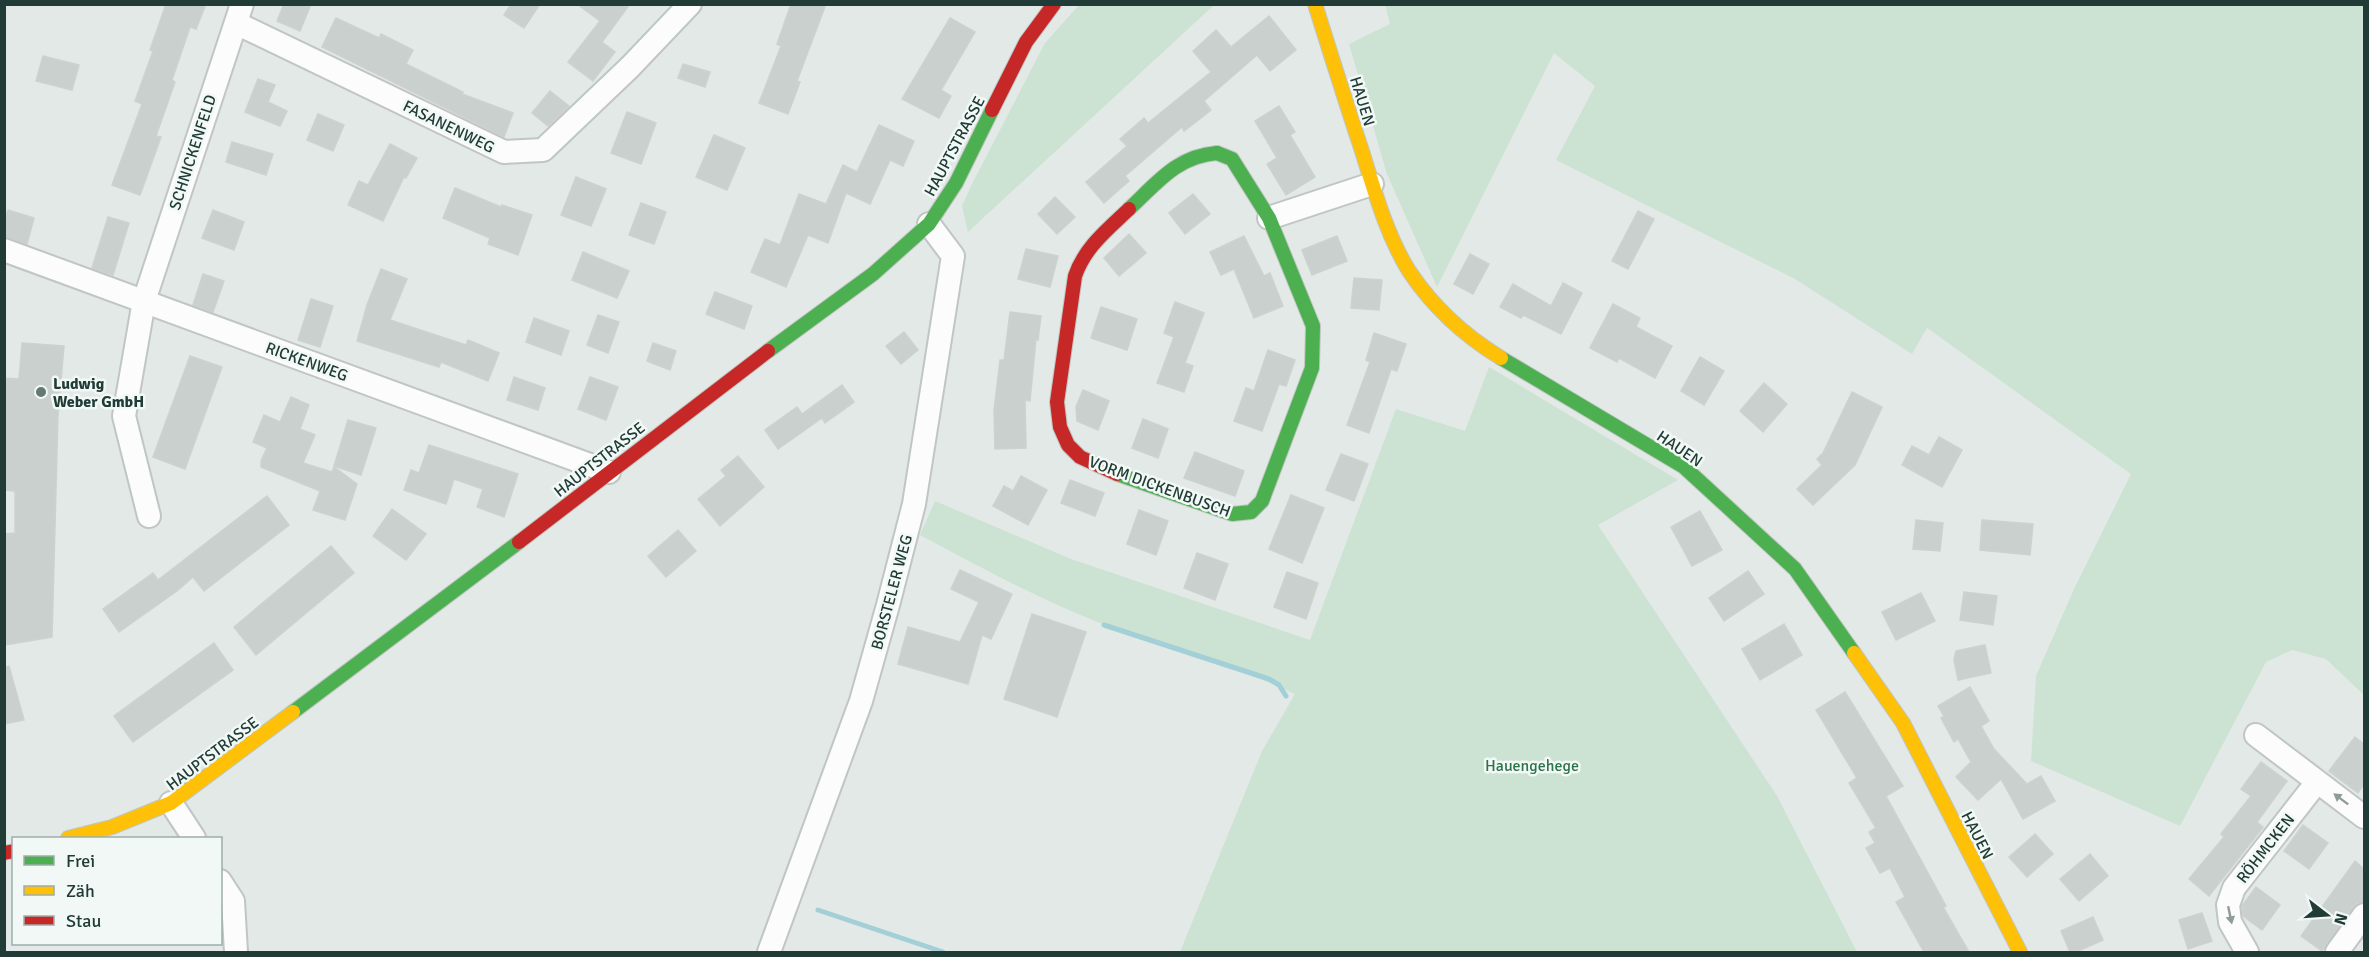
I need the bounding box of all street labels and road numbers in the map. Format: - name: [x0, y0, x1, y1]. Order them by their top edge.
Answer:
- street label: HAUEN: [1345, 74, 1379, 129]
- street label: SCHNICKENFELD: [165, 92, 221, 212]
- street label: HAUPTSTRASSE: [920, 93, 990, 200]
- street label: FASANENWEG: [399, 96, 498, 158]
- street label: RICKENWEG: [263, 338, 351, 386]
- street label: HAUPTSTRASSE: [550, 418, 649, 502]
- street label: HAUEN: [1653, 426, 1706, 471]
- street label: VORM DICKENBUSCH: [1086, 452, 1233, 522]
- street label: BORSTELER WEG: [867, 533, 917, 652]
- street label: HAUPTSTRASSE: [162, 713, 263, 795]
- street label: HAUEN: [1957, 808, 1998, 863]
- street label: RÖHMCKEN: [2232, 810, 2299, 887]

